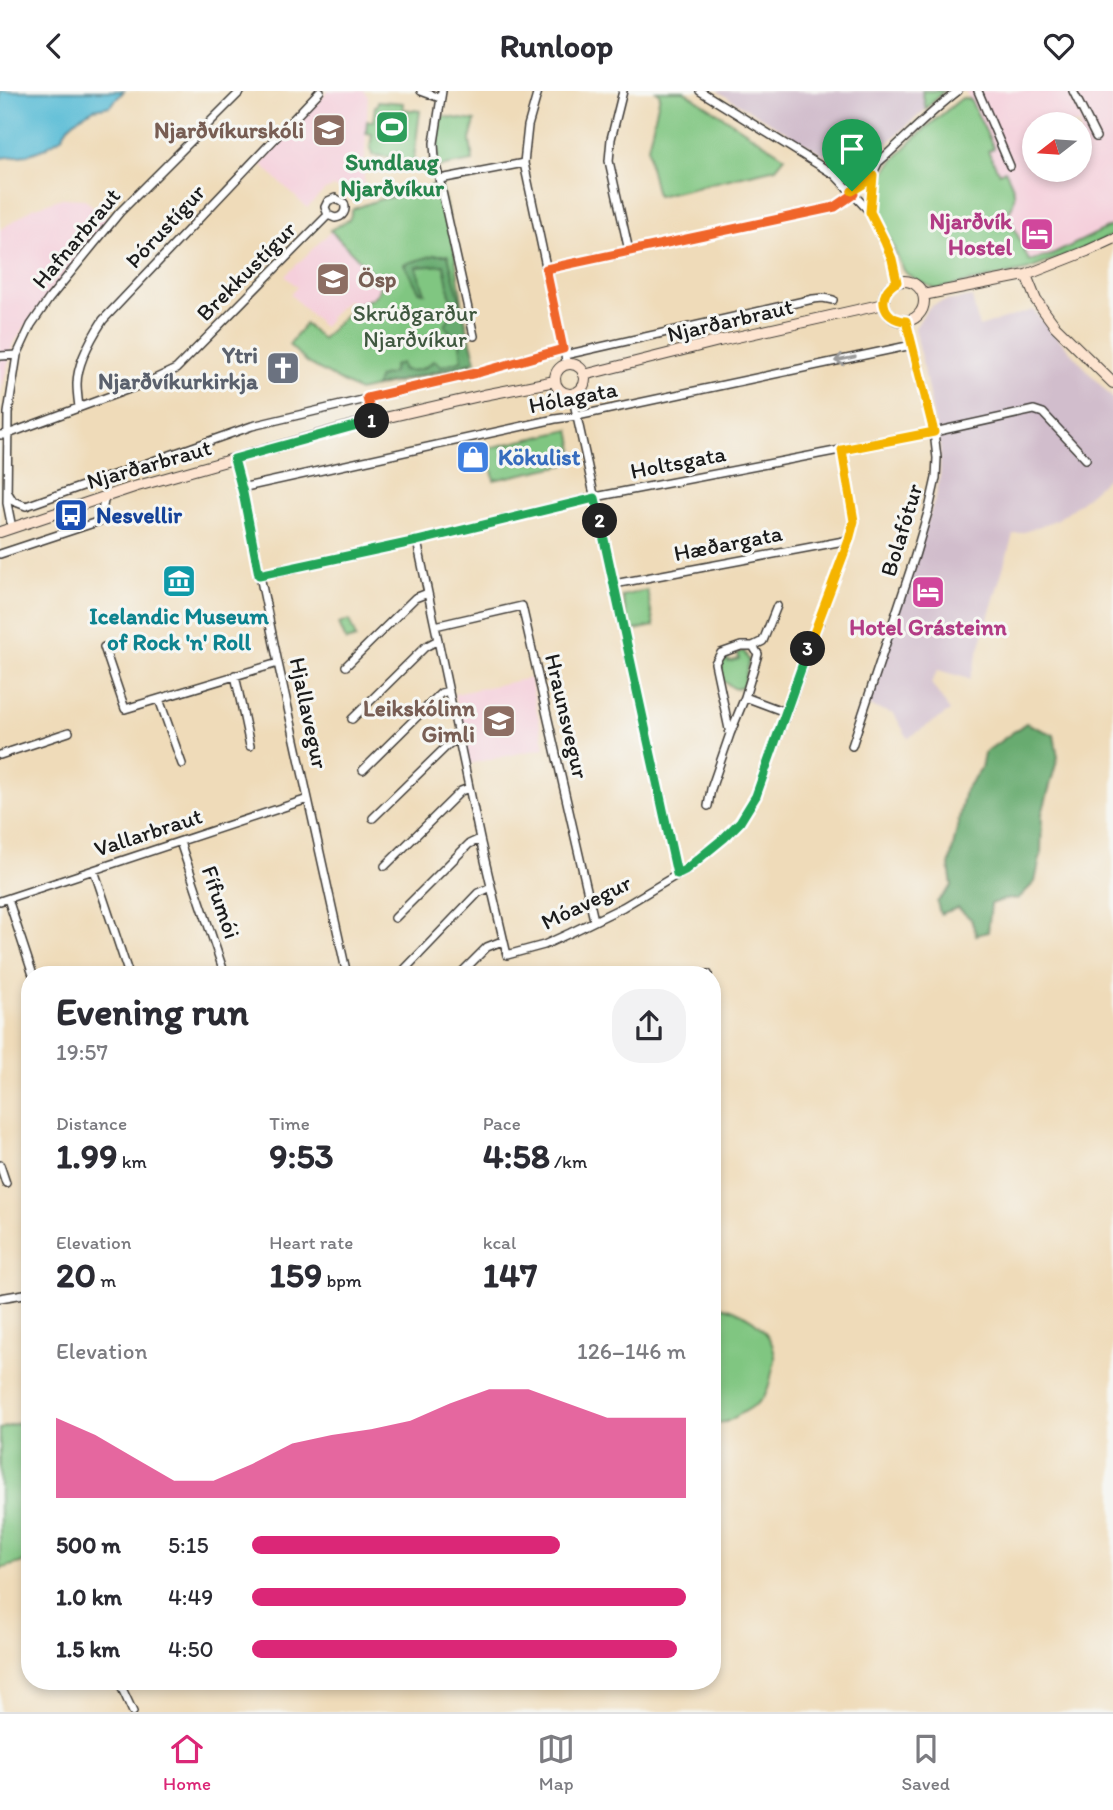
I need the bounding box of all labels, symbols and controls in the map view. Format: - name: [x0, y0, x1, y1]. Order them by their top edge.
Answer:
- icon: back: [35, 27, 73, 65]
- text: Runloop: [500, 27, 613, 65]
- icon: heart: [1040, 27, 1078, 65]
- sports icon: Sundlaug Njarðvíkur: [373, 108, 411, 146]
- school or university icon: Njarðvíkurskóli: [310, 111, 348, 149]
- north arrow: [1022, 112, 1092, 182]
- map controls: [1022, 112, 1092, 182]
- place label: Njarðvíkurskóli: [154, 116, 304, 144]
- pin: [822, 119, 882, 191]
- icon: arrive: [833, 130, 871, 168]
- place label: Sundlaug Njarðvíkur: [340, 148, 444, 202]
- street label: Þórustígur: [119, 178, 211, 274]
- street label: Hafnarbraut: [26, 182, 126, 294]
- place label: Njarðvík Hostel: [930, 207, 1013, 261]
- street label: Brekkustígur: [190, 215, 302, 327]
- hotel icon: Njarðvík Hostel: [1018, 215, 1056, 253]
- school or university icon: Ösp: [314, 260, 352, 298]
- place label: Ösp: [358, 265, 396, 293]
- street label: Njarðarbraut: [664, 292, 796, 348]
- park label: Skrúðgarður Njarðvíkur: [353, 299, 478, 353]
- place label: Ytri Njarðvíkurkirkja: [98, 341, 259, 395]
- church icon: Ytri Njarðvíkurkirkja: [264, 349, 302, 387]
- one-way arrow: [834, 353, 857, 366]
- street label: Hólagata: [526, 375, 620, 419]
- pin: 1: [354, 403, 390, 439]
- text: 1: [367, 409, 376, 432]
- street label: Njarðarbraut: [83, 433, 215, 495]
- shop icon: Kökulist: [454, 438, 492, 476]
- street label: Holtsgata: [628, 439, 728, 485]
- place label: Kökulist: [498, 443, 581, 471]
- street label: Bolafótur: [874, 480, 928, 580]
- bus stop icon: Nesvellir: [52, 496, 90, 534]
- place label: Nesvellir: [96, 501, 182, 529]
- pin: 2: [582, 503, 618, 539]
- text: 2: [595, 509, 605, 532]
- street label: Hæðargata: [671, 519, 785, 567]
- museum icon: Icelandic Museum of Rock 'n' Roll: [160, 562, 198, 600]
- hotel icon: Hotel Grásteinn: [909, 573, 947, 611]
- place label: Icelandic Museum of Rock 'n' Roll: [89, 602, 269, 656]
- place label: Hotel Grásteinn: [849, 613, 1008, 641]
- pin: 3: [790, 631, 826, 667]
- text: 3: [802, 637, 813, 660]
- street label: Hraunsvegur: [539, 651, 595, 781]
- street label: Hjallavegur: [284, 655, 334, 771]
- place label: Leikskólinn Gimli: [363, 694, 476, 748]
- school or university icon: Leikskólinn Gimli: [480, 702, 518, 740]
- street label: Vallarbraut: [90, 801, 206, 863]
- street label: Fífumói: [196, 862, 246, 942]
- street label: Móavegur: [536, 868, 636, 936]
- text: Evening run: [56, 989, 249, 1035]
- button: share: [612, 989, 686, 1063]
- text: 19:57: [56, 1038, 108, 1066]
- text: Distance: [56, 1112, 127, 1135]
- text: Time: [269, 1112, 310, 1135]
- text: Pace: [483, 1112, 521, 1135]
- text: 1.99: [56, 1135, 117, 1177]
- text: 9:53: [269, 1135, 334, 1177]
- text: 4:58: [483, 1135, 550, 1177]
- text: km: [117, 1150, 147, 1173]
- text: /km: [550, 1150, 587, 1173]
- text: Elevation: [56, 1231, 132, 1254]
- text: Heart rate: [269, 1231, 353, 1254]
- text: kcal: [483, 1231, 516, 1254]
- text: 20: [56, 1254, 96, 1296]
- text: 159: [269, 1254, 322, 1296]
- text: 147: [483, 1254, 537, 1296]
- text: m: [96, 1269, 116, 1292]
- text: bpm: [322, 1269, 362, 1292]
- text: Elevation: [56, 1337, 147, 1365]
- text: 126–146 m: [577, 1337, 686, 1365]
- text: 500 m: [56, 1531, 121, 1559]
- text: 5:15: [168, 1531, 208, 1559]
- text: 1.0 km: [56, 1583, 122, 1611]
- text: 4:49: [168, 1583, 213, 1611]
- text: 1.5 km: [56, 1635, 120, 1663]
- text: 4:50: [168, 1635, 214, 1663]
- tab: Home: [163, 1730, 211, 1795]
- tab: Map: [537, 1730, 575, 1795]
- tab: Saved: [901, 1730, 950, 1795]

